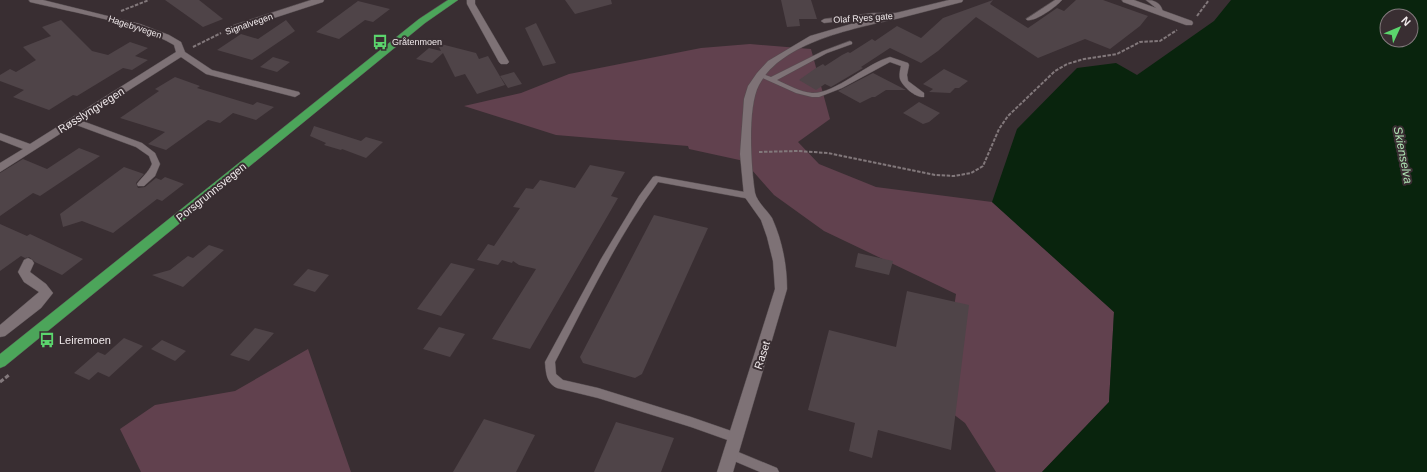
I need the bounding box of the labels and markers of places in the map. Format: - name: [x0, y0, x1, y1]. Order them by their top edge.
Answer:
- bus stop icon: Gråtenmoen: [371, 33, 389, 51]
- place label: Gråtenmoen: [392, 37, 442, 47]
- bus stop icon: Leiremoen: [38, 331, 56, 349]
- place label: Leiremoen: [59, 334, 111, 346]

